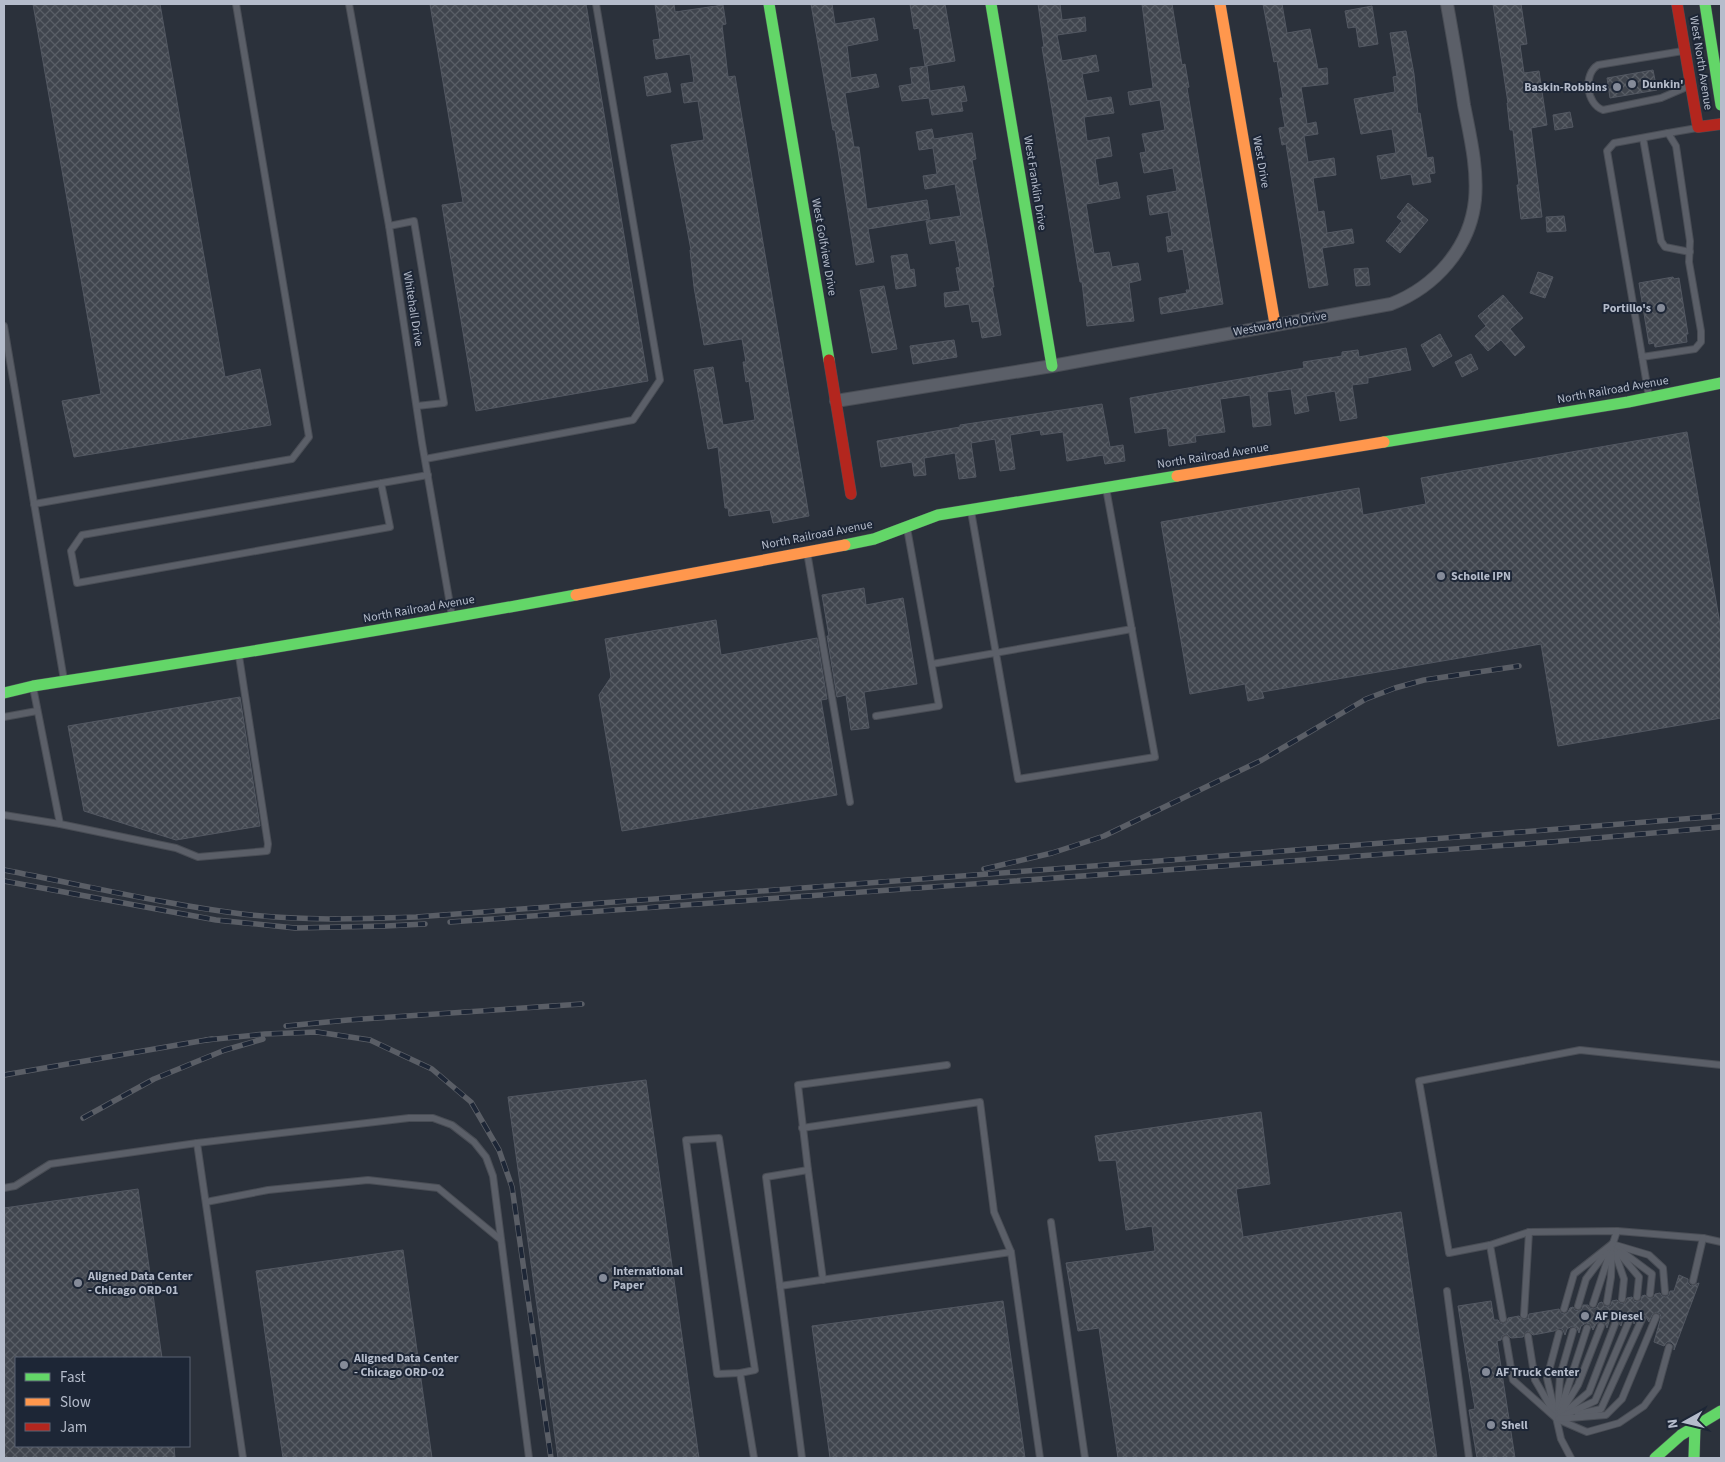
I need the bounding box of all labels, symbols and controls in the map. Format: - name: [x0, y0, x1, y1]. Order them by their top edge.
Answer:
- street label: West North Avenue: [1685, 15, 1717, 111]
- place label: Dunkin': [1642, 76, 1684, 93]
- marker: Dunkin': [1626, 78, 1638, 90]
- place label: Baskin-Robbins: [1524, 79, 1607, 96]
- marker: Baskin-Robbins: [1611, 81, 1623, 93]
- street label: West Franklin Drive: [1019, 134, 1051, 232]
- street label: West Drive: [1248, 135, 1274, 189]
- street label: West Golfview Drive: [807, 197, 841, 297]
- street label: Whitehall Drive: [399, 270, 427, 348]
- place label: Portillo's: [1603, 300, 1651, 317]
- marker: Portillo's: [1655, 302, 1667, 314]
- street label: Westward Ho Drive: [1232, 307, 1328, 341]
- street label: North Railroad Avenue: [1556, 372, 1670, 408]
- street label: North Railroad Avenue: [1156, 439, 1270, 473]
- street label: North Railroad Avenue: [760, 516, 874, 554]
- place label: Scholle IPN: [1451, 568, 1511, 585]
- marker: Scholle IPN: [1435, 570, 1447, 582]
- street label: North Railroad Avenue: [362, 591, 476, 627]
- place label: International Paper: [613, 1263, 684, 1294]
- place label: Aligned Data Center - Chicago ORD-01: [87, 1268, 193, 1299]
- marker: International Paper: [597, 1272, 609, 1284]
- marker: Aligned Data Center - Chicago ORD-01: [72, 1277, 84, 1289]
- place label: AF Diesel: [1594, 1308, 1643, 1325]
- marker: AF Diesel: [1579, 1310, 1591, 1322]
- place label: Aligned Data Center - Chicago ORD-02: [353, 1350, 459, 1381]
- legend: [15, 1357, 190, 1447]
- marker: Aligned Data Center - Chicago ORD-02: [338, 1359, 350, 1371]
- place label: AF Truck Center: [1495, 1364, 1580, 1381]
- marker: AF Truck Center: [1480, 1366, 1492, 1378]
- text: Fast: [60, 1367, 86, 1388]
- text: Slow: [60, 1392, 91, 1413]
- north arrow: [1660, 1397, 1710, 1447]
- text: Jam: [60, 1417, 87, 1438]
- place label: Shell: [1501, 1417, 1528, 1434]
- text: N: [1663, 1418, 1684, 1430]
- marker: Shell: [1485, 1419, 1497, 1431]

